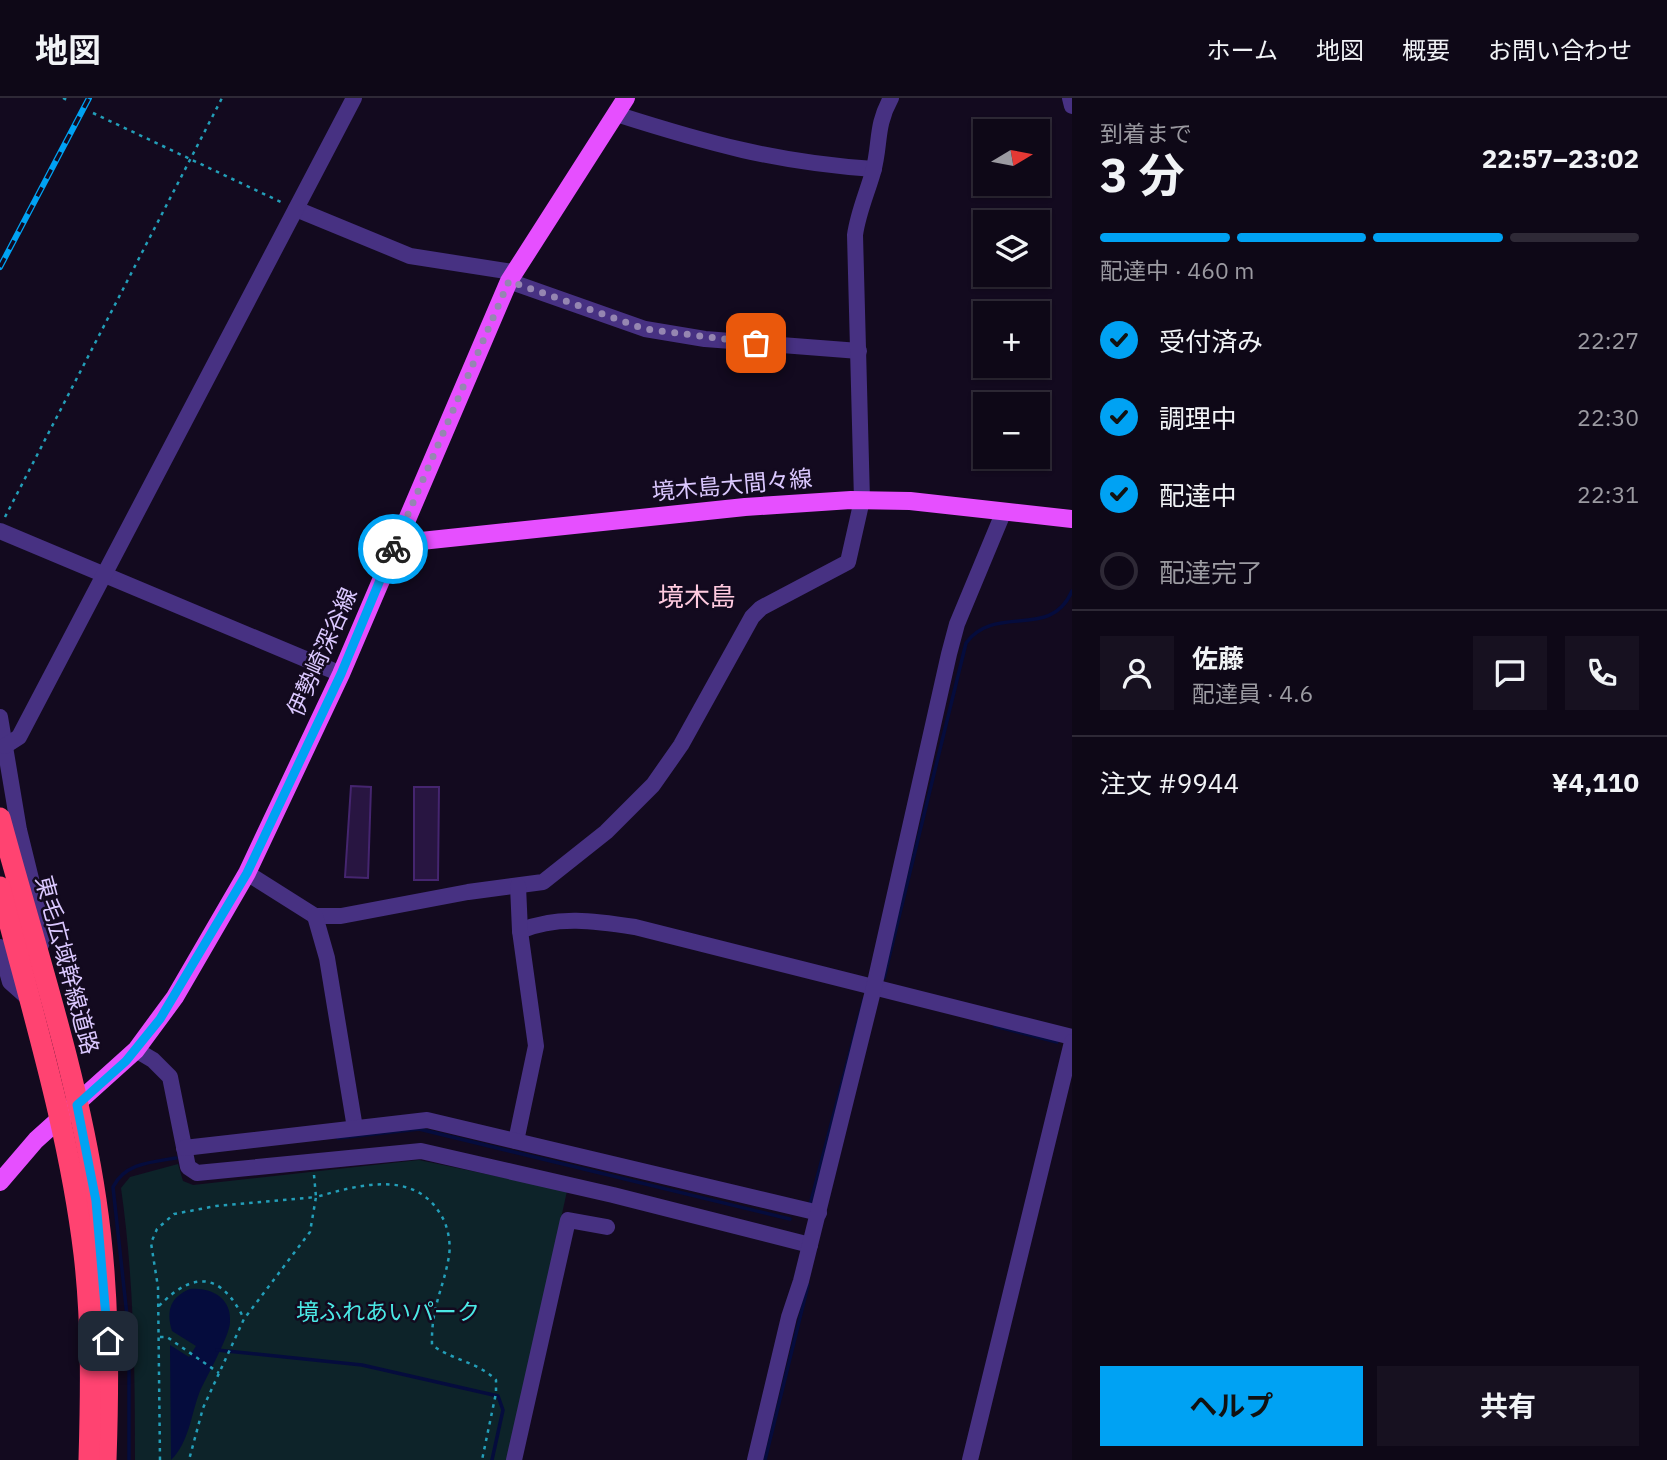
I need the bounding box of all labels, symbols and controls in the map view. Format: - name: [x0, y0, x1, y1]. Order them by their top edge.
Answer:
- text: 地図: [35, 28, 101, 71]
- text: ホーム: [1207, 34, 1278, 66]
- text: 地図: [1316, 34, 1364, 66]
- text: 概要: [1402, 34, 1450, 66]
- text: お問い合わせ: [1488, 34, 1632, 66]
- text: 到着まで: [1100, 118, 1192, 148]
- north arrow: [973, 119, 1050, 196]
- map controls: [973, 119, 1050, 469]
- text: 22:57–23:02: [1482, 141, 1639, 175]
- text: 3 分: [1100, 145, 1184, 205]
- button: layers: [973, 210, 1050, 287]
- text: 配達中 · 460 m: [1100, 255, 1254, 285]
- button: +: [973, 301, 1050, 378]
- pin: [726, 313, 786, 373]
- icon: check: [1100, 321, 1138, 359]
- icon: bag: [737, 324, 775, 362]
- text: 受付済み: [1159, 324, 1263, 358]
- text: 22:27: [1577, 325, 1639, 355]
- button: −: [973, 392, 1050, 469]
- icon: check: [1100, 398, 1138, 436]
- text: 調理中: [1159, 401, 1237, 435]
- text: 22:30: [1577, 402, 1639, 432]
- street label: 境木島大間々線: [650, 462, 813, 506]
- icon: check: [1100, 475, 1138, 513]
- text: 配達中: [1159, 478, 1237, 512]
- text: 22:31: [1577, 479, 1639, 509]
- courier: [358, 514, 428, 584]
- icon: bike: [374, 530, 412, 568]
- text: 配達完了: [1159, 555, 1263, 589]
- district label: 境木島: [658, 579, 736, 613]
- street label: 伊勢崎深谷線: [279, 582, 363, 721]
- button: person: [1100, 636, 1174, 710]
- button: chat: [1473, 636, 1547, 710]
- button: phone: [1565, 636, 1639, 710]
- text: 佐藤: [1192, 641, 1244, 675]
- text: 配達員 · 4.6: [1192, 678, 1313, 708]
- text: ¥4,110: [1552, 765, 1639, 799]
- text: 注文 #9944: [1100, 766, 1239, 800]
- street label: 東毛広域幹線道路: [30, 872, 106, 1057]
- park label: 境ふれあいパーク: [296, 1296, 480, 1326]
- pin: [78, 1311, 138, 1371]
- icon: home: [89, 1322, 127, 1360]
- button: ヘルプ: [1100, 1366, 1363, 1446]
- button: 共有: [1377, 1366, 1639, 1446]

